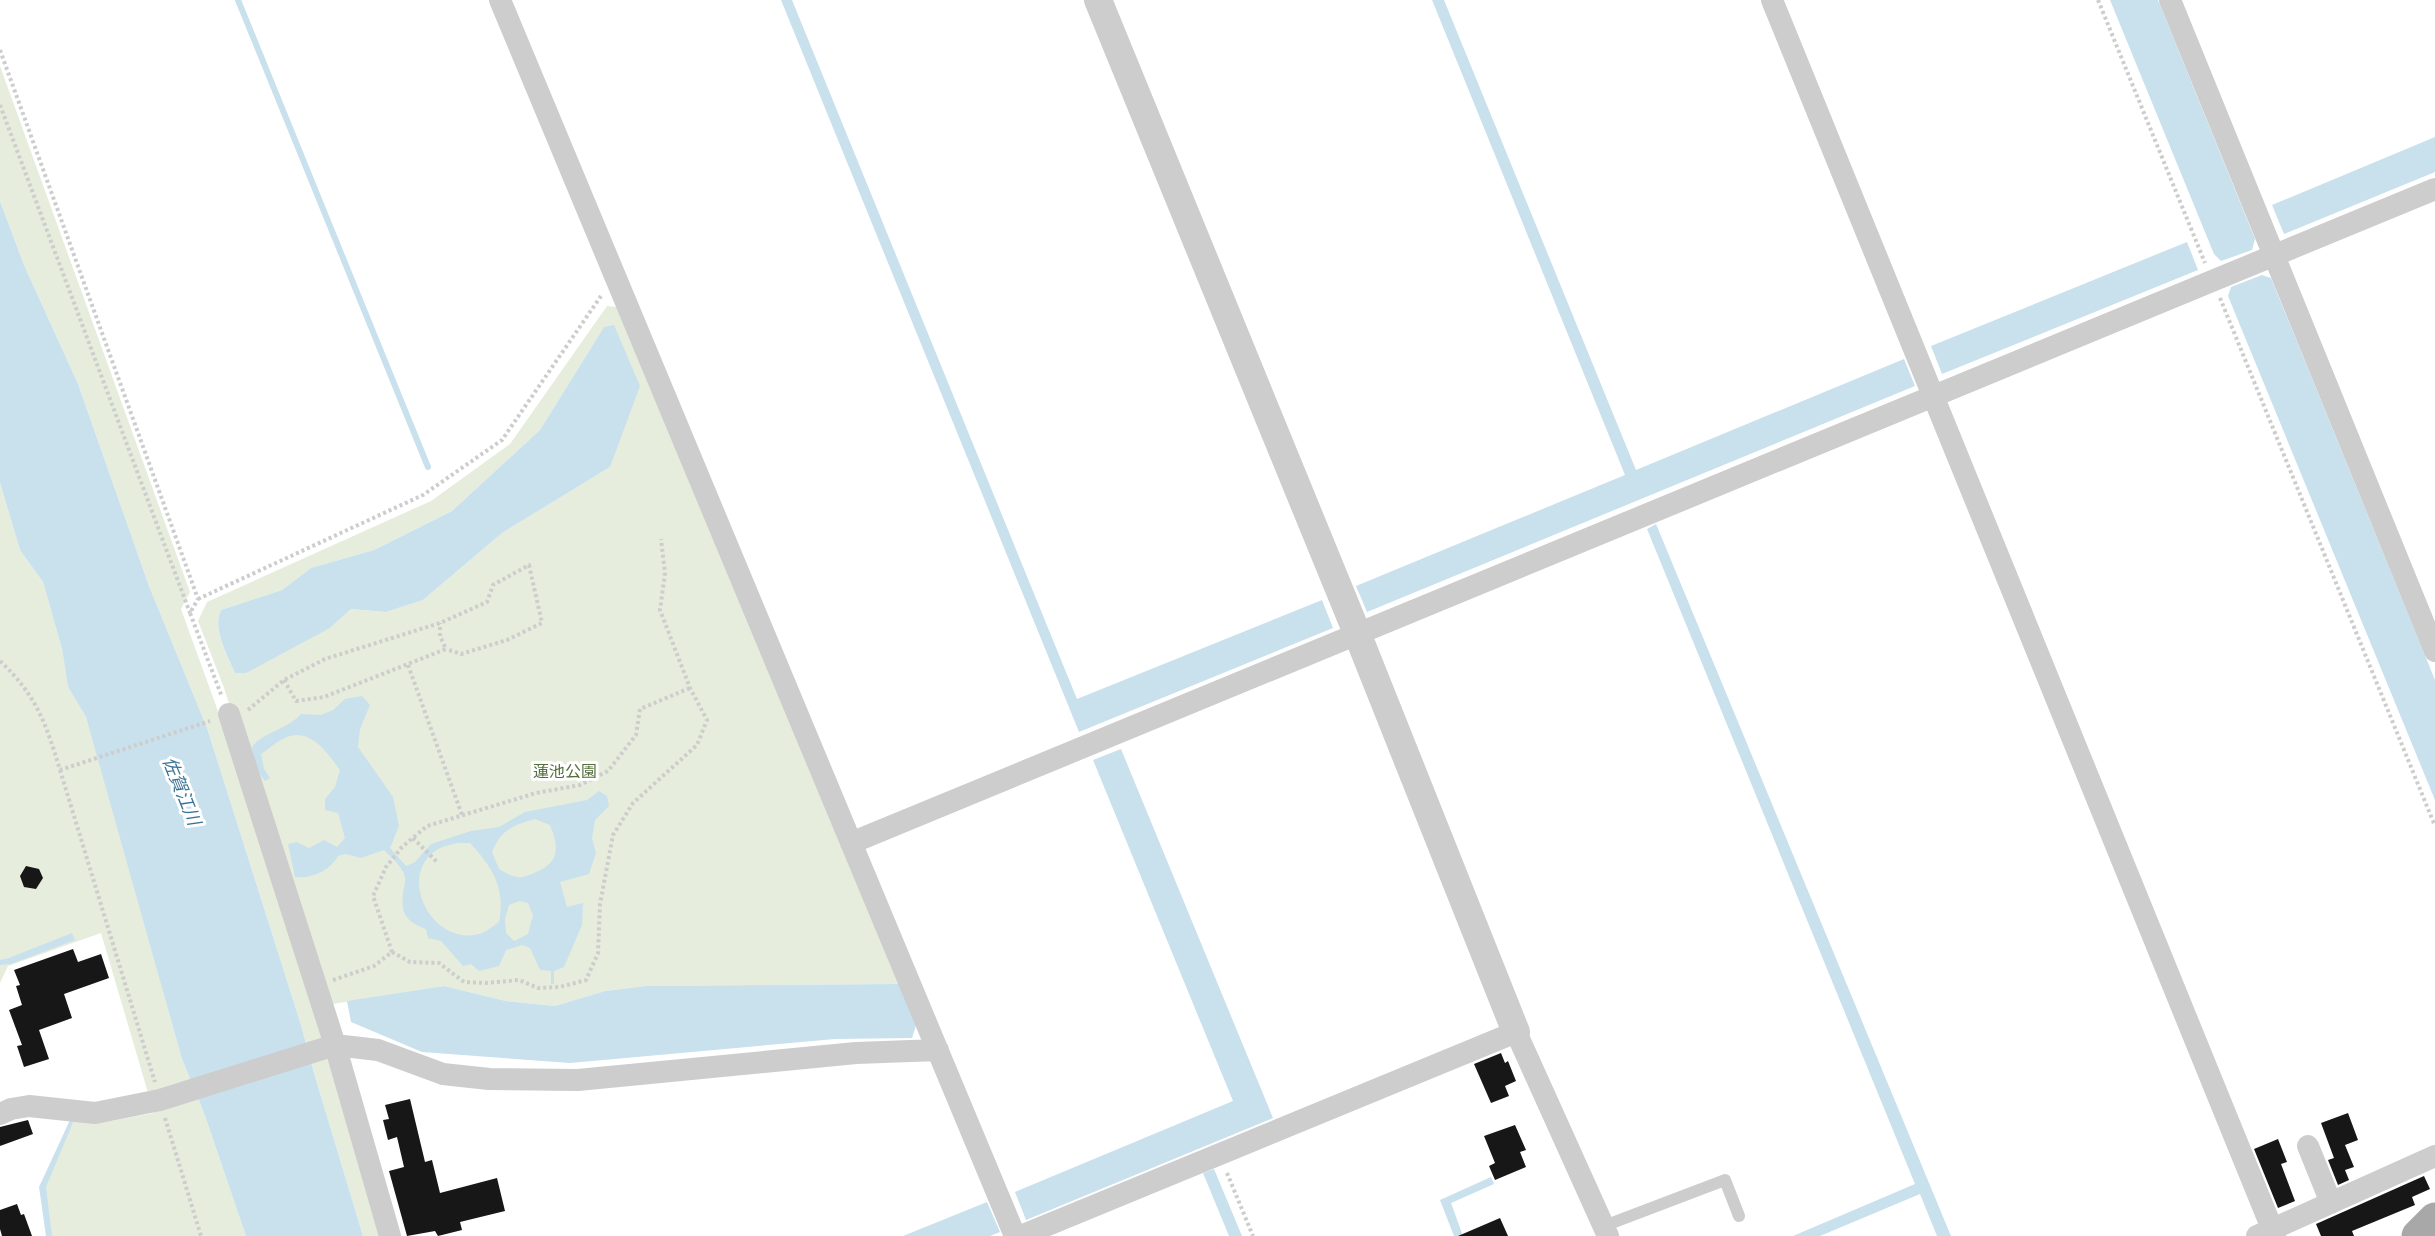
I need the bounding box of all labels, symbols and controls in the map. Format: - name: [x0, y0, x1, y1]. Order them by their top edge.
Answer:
- water label: 佐賀江川: [157, 753, 208, 831]
- park label: 蓮池公園: [533, 760, 597, 782]

